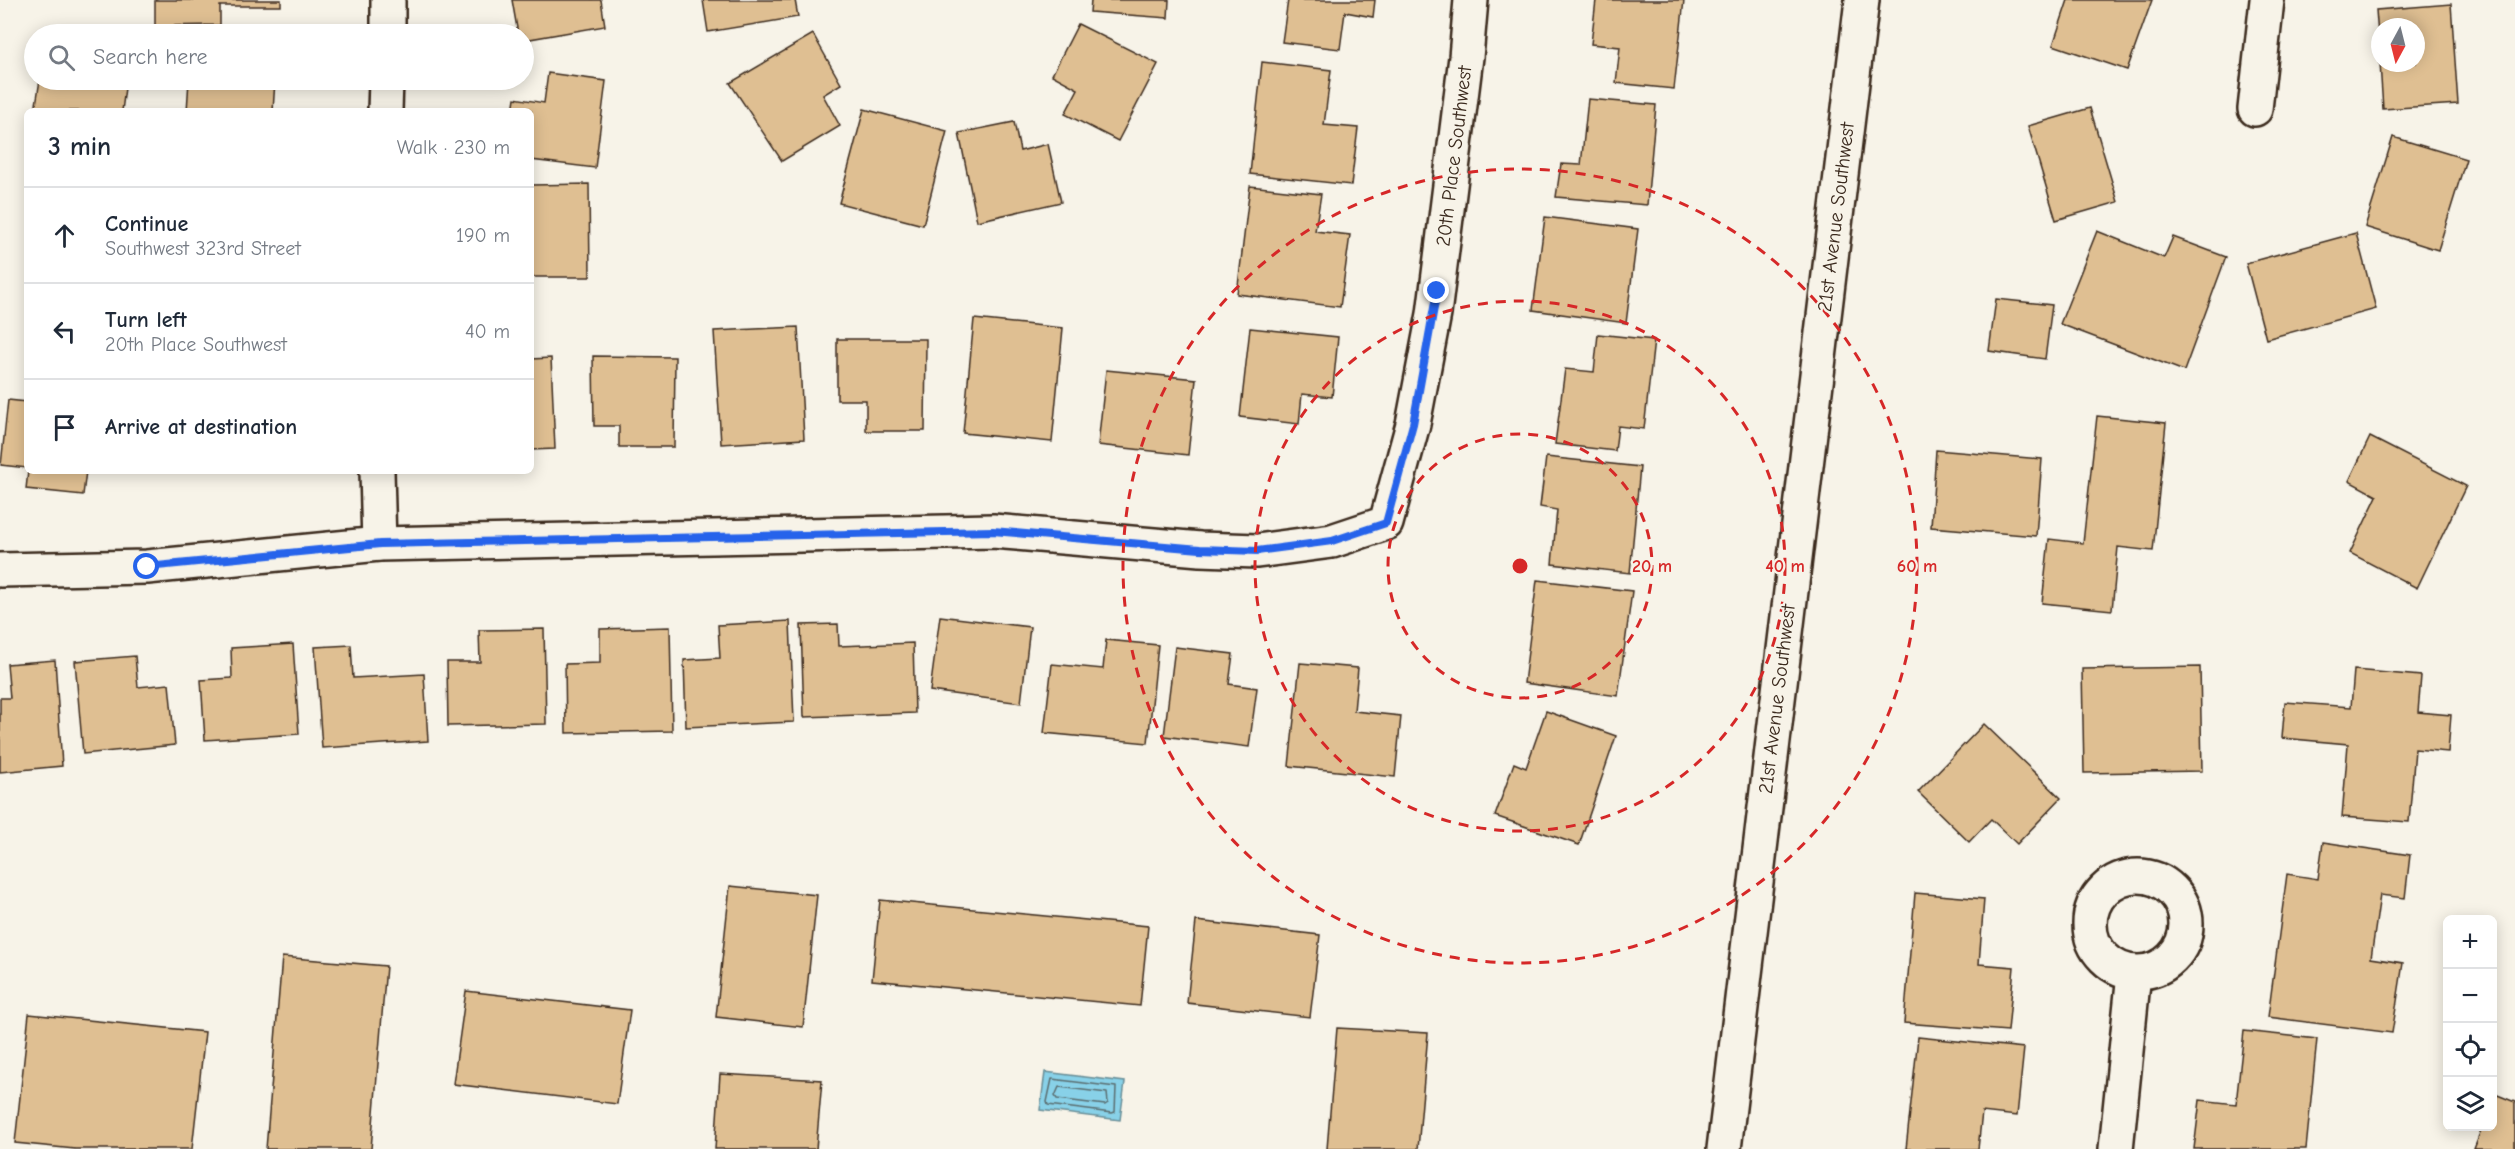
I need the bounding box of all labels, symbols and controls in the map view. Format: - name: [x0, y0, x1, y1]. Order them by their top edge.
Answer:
- north arrow: [2371, 18, 2425, 72]
- search box: [24, 24, 534, 90]
- icon: search: [45, 41, 78, 74]
- text: Search here: [93, 44, 208, 70]
- street label: 20th Place Southwest: [1431, 63, 1477, 248]
- street label: 21st Avenue Southwest: [1813, 120, 1859, 313]
- text: 3 min: [48, 132, 111, 162]
- text: Walk · 230 m: [397, 136, 510, 159]
- text: Continue: [105, 211, 188, 237]
- icon: ahead: [48, 219, 81, 252]
- text: 190 m: [456, 224, 510, 247]
- text: Southwest 323rd Street: [105, 237, 301, 260]
- route end: [1423, 277, 1449, 303]
- text: Turn left: [105, 307, 187, 333]
- icon: left: [48, 315, 81, 348]
- text: 40 m: [465, 320, 510, 343]
- text: 20th Place Southwest: [105, 333, 287, 356]
- icon: arrive: [48, 411, 81, 444]
- text: Arrive at destination: [105, 414, 297, 440]
- route start: [133, 553, 159, 579]
- centre of rings: [1510, 556, 1530, 576]
- text: 20 m: [1632, 556, 1672, 577]
- text: 40 m: [1765, 556, 1805, 577]
- text: 60 m: [1897, 556, 1937, 577]
- street label: 21st Avenue Southwest: [1754, 602, 1800, 795]
- map controls: [2443, 915, 2497, 1131]
- button: +: [2443, 915, 2497, 969]
- button: −: [2443, 969, 2497, 1023]
- button: locate: [2443, 1023, 2497, 1077]
- button: layers: [2443, 1077, 2497, 1131]

